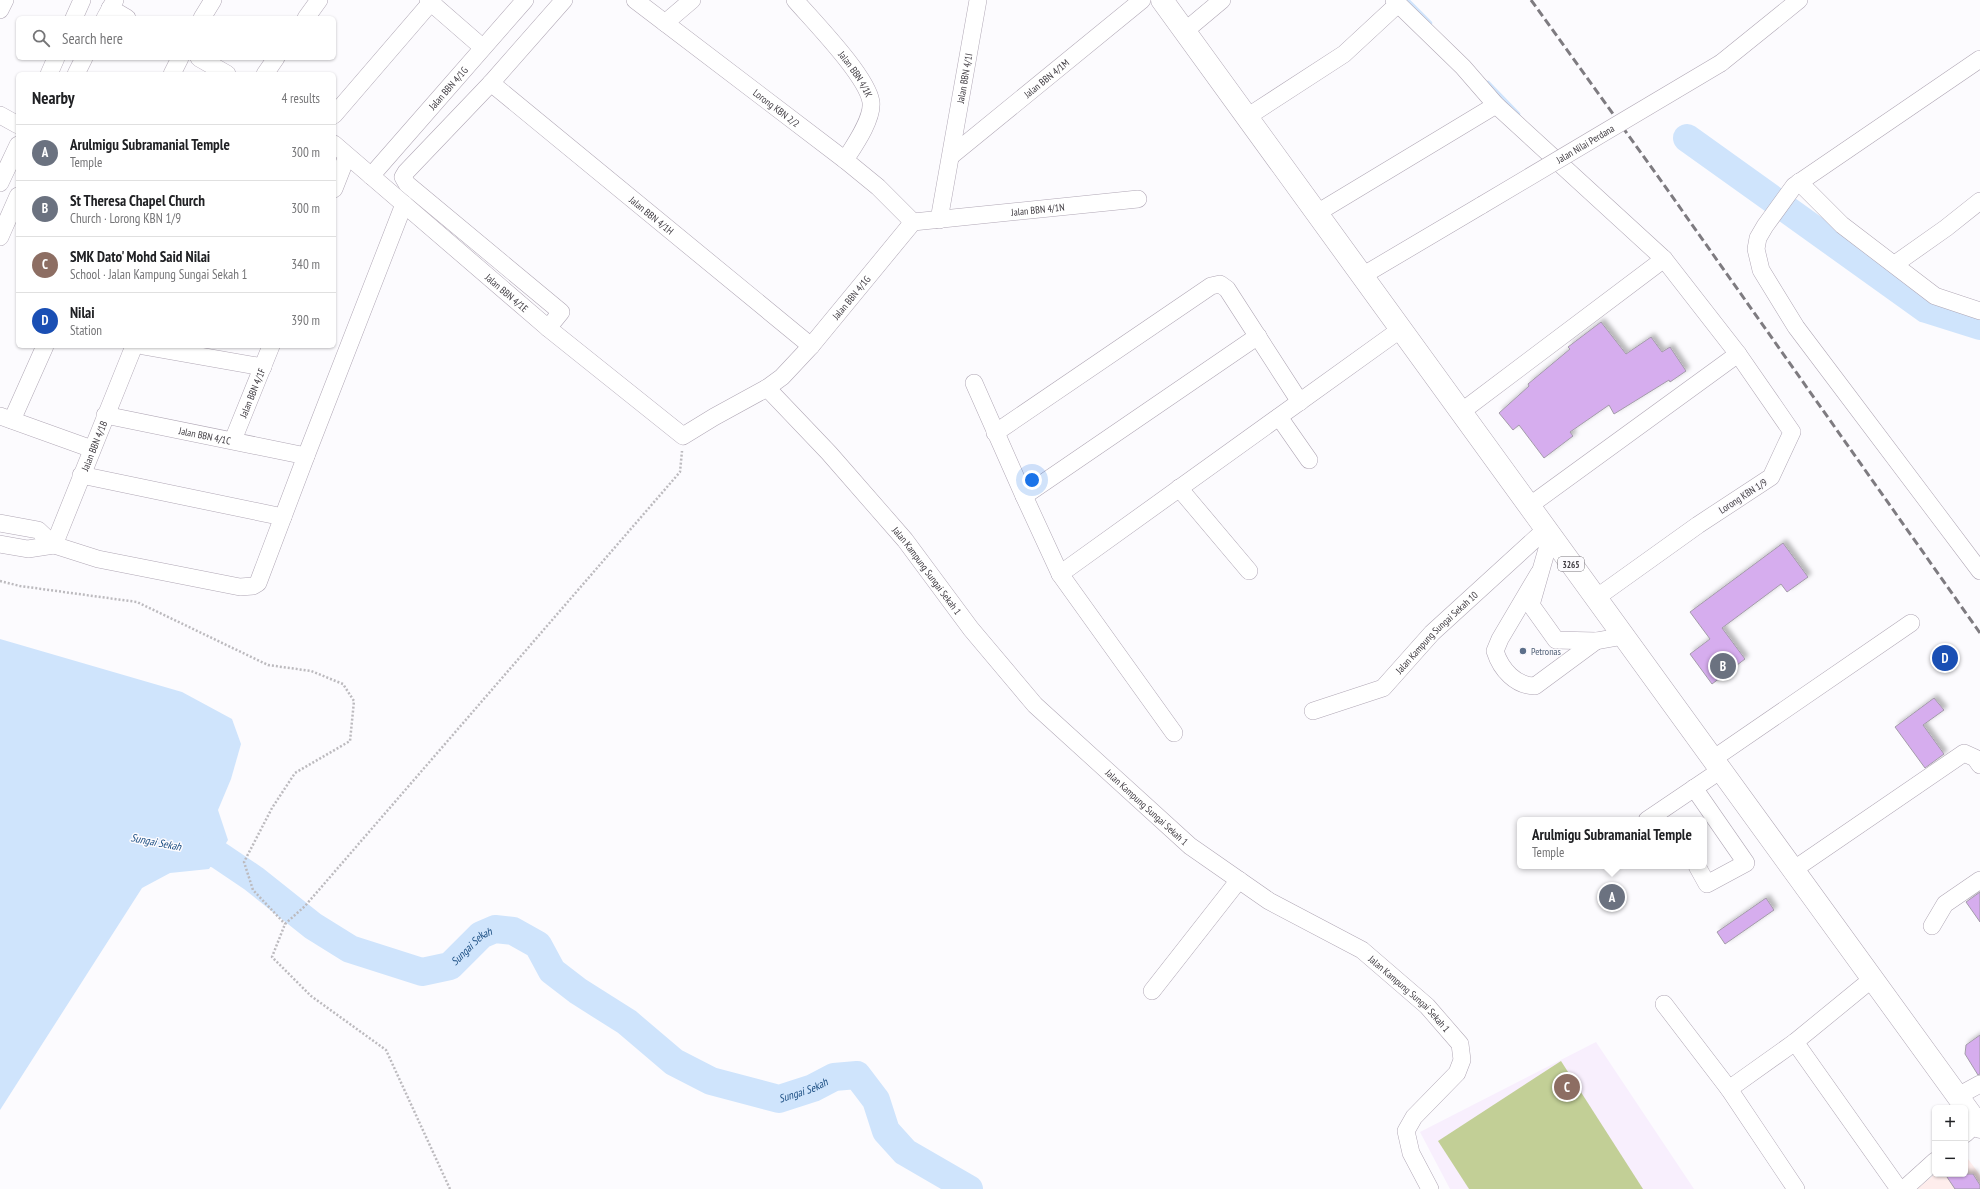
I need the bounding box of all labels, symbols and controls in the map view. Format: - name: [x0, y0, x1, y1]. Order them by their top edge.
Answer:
- search box: [16, 16, 336, 60]
- icon: search: [30, 27, 52, 49]
- text: Search here: [62, 29, 123, 48]
- street label: Jalan BBN 4/1K: [835, 47, 876, 99]
- street label: Jalan BBN 4/1I: [953, 52, 975, 105]
- street label: Jalan BBN 4/1M: [1020, 56, 1072, 101]
- street label: Jalan BBN 4/1G: [425, 64, 470, 113]
- street label: Lorong KBN 2/2: [751, 86, 802, 130]
- text: Nearby: [32, 87, 75, 109]
- text: 4 results: [281, 90, 320, 107]
- street label: Jalan Nilai Perdana: [1553, 121, 1617, 166]
- text: Arulmigu Subramanial Temple: [70, 135, 230, 154]
- text: A: [42, 144, 48, 161]
- text: 300 m: [291, 144, 320, 161]
- text: Temple: [70, 154, 102, 171]
- text: St Theresa Chapel Church: [70, 191, 205, 210]
- street label: Jalan BBN 4/1H: [626, 192, 677, 237]
- text: B: [42, 200, 48, 217]
- text: 300 m: [291, 200, 320, 217]
- street label: Jalan BBN 4/1N: [1010, 200, 1065, 219]
- text: Church · Lorong KBN 1/9: [70, 210, 181, 227]
- text: SMK Dato' Mohd Said Nilai: [70, 247, 210, 266]
- text: C: [42, 256, 48, 273]
- text: 340 m: [291, 256, 320, 273]
- text: School · Jalan Kampung Sungai Sekah 1: [70, 266, 247, 283]
- street label: Jalan BBN 4/1E: [482, 270, 531, 315]
- street label: Jalan BBN 4/1G: [829, 273, 873, 323]
- text: Nilai: [70, 303, 95, 322]
- text: D: [42, 312, 48, 329]
- text: 390 m: [291, 312, 320, 329]
- text: Station: [70, 322, 102, 339]
- street label: Jalan BBN 4/1F: [236, 366, 268, 420]
- street label: Jalan BBN 4/1B: [78, 418, 110, 474]
- street label: Jalan BBN 4/1C: [177, 424, 232, 447]
- your location: [1022, 470, 1042, 490]
- street label: Lorong KBN 1/9: [1716, 476, 1770, 516]
- street label: Jalan Kampung Sungai Sekah 1: [889, 523, 965, 617]
- road number: 3265: [1558, 557, 1584, 571]
- street label: Jalan Kampung Sungai Sekah 10: [1392, 588, 1481, 677]
- pin: D: [1932, 643, 1958, 673]
- place label: Petronas: [1531, 645, 1562, 658]
- marker: Petronas: [1518, 646, 1528, 656]
- pin: B: [1710, 651, 1736, 681]
- street label: Jalan Kampung Sungai Sekah 1: [1102, 765, 1191, 848]
- popup: [1517, 817, 1707, 869]
- text: Arulmigu Subramanial Temple: [1532, 825, 1692, 844]
- water label: Sungai Sekah: [130, 830, 183, 854]
- text: Temple: [1532, 844, 1564, 861]
- pin: A: [1599, 882, 1625, 912]
- water label: Sungai Sekah: [448, 924, 495, 968]
- street label: Jalan Kampung Sungai Sekah 1: [1365, 952, 1453, 1035]
- pin: C: [1554, 1072, 1580, 1102]
- water label: Sungai Sekah: [777, 1074, 831, 1106]
- map controls: [1932, 1105, 1968, 1177]
- button: +: [1932, 1105, 1968, 1141]
- button: −: [1932, 1141, 1968, 1177]

